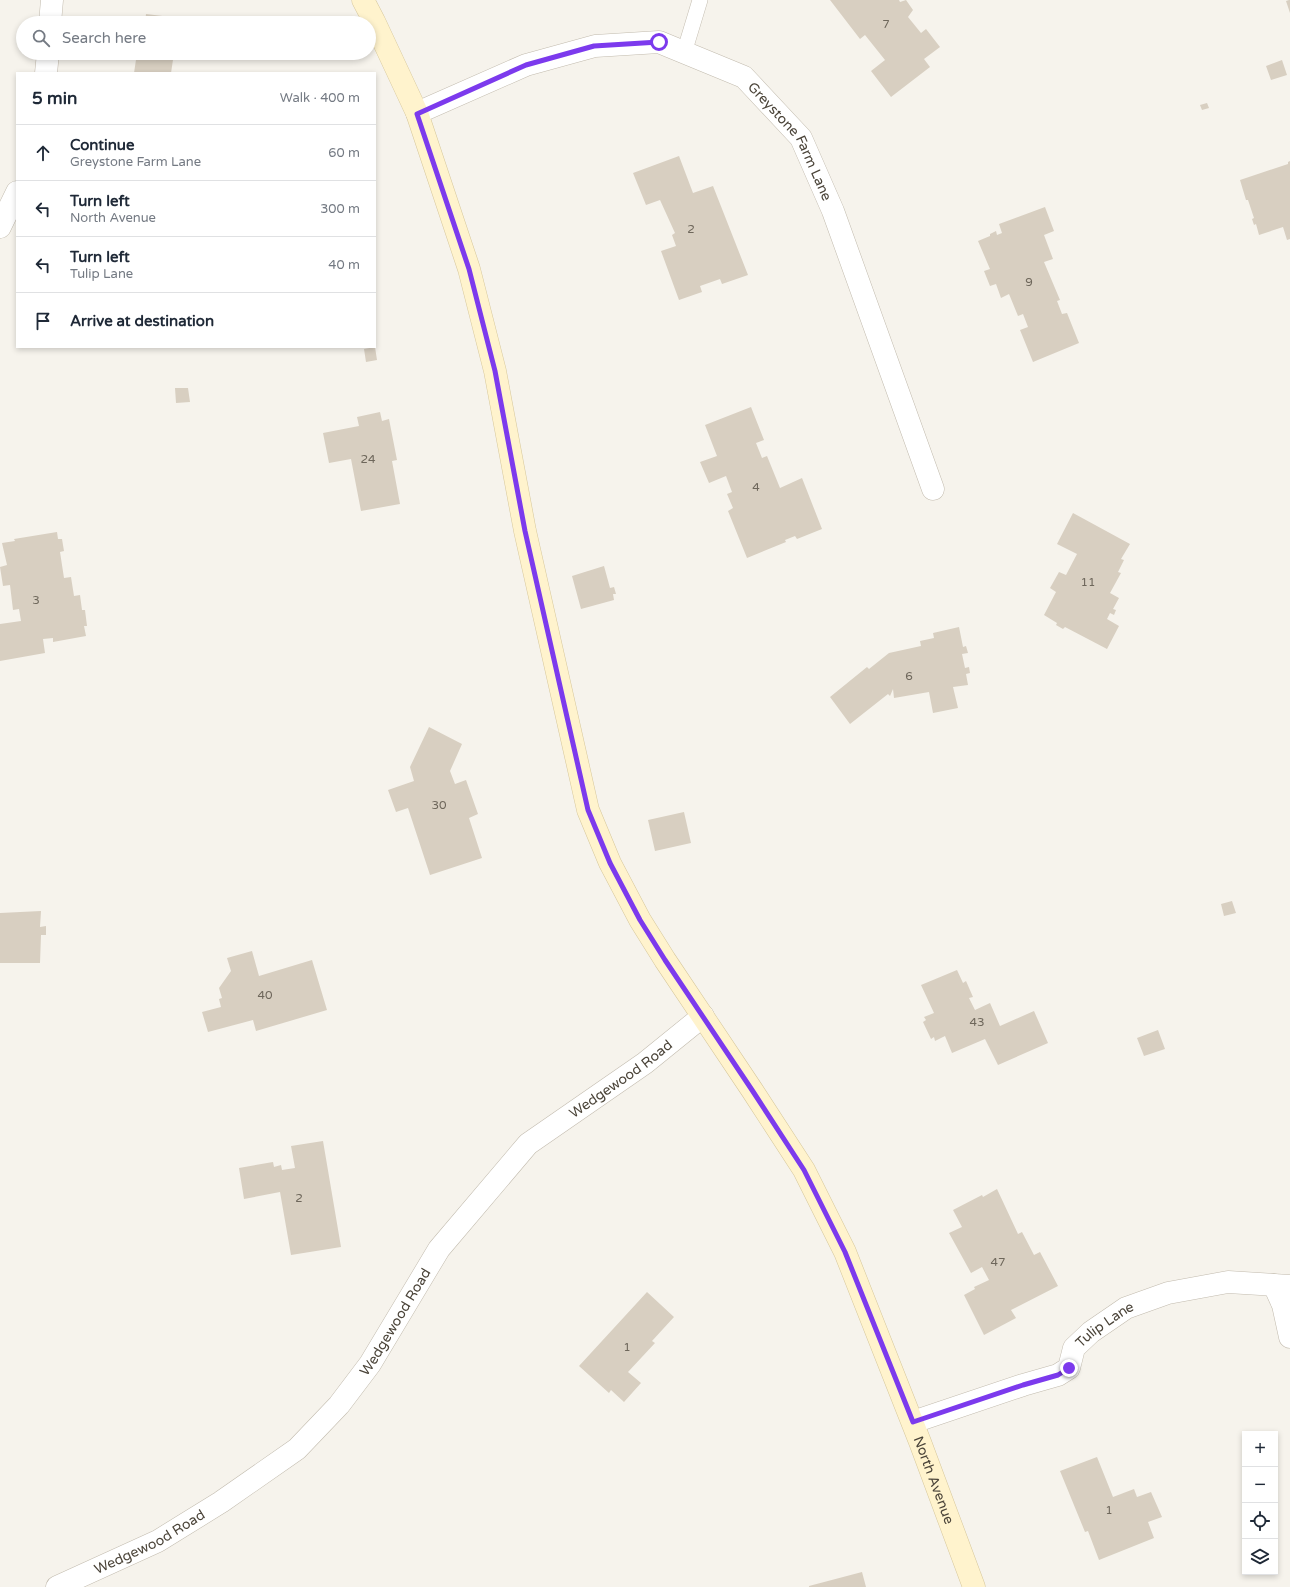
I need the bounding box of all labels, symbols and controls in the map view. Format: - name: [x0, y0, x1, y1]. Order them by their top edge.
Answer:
- search box: [16, 16, 376, 60]
- house number: 7: [882, 17, 890, 31]
- icon: search: [30, 27, 52, 49]
- text: Search here: [62, 29, 146, 47]
- route start: [650, 33, 668, 51]
- street label: Greystone Farm Lane: [744, 78, 836, 203]
- text: 5 min: [32, 88, 77, 109]
- text: Walk · 400 m: [280, 90, 360, 106]
- text: Continue: [70, 136, 134, 154]
- icon: ahead: [32, 142, 54, 164]
- text: 60 m: [328, 145, 360, 161]
- text: Greystone Farm Lane: [70, 154, 201, 170]
- text: Turn left: [70, 192, 130, 210]
- icon: left: [32, 198, 54, 220]
- text: 300 m: [320, 201, 360, 217]
- text: North Avenue: [70, 210, 156, 226]
- house number: 2: [687, 222, 695, 236]
- text: Turn left: [70, 248, 130, 266]
- icon: left: [32, 254, 54, 276]
- text: 40 m: [328, 257, 360, 273]
- text: Tulip Lane: [70, 266, 133, 282]
- house number: 9: [1025, 275, 1033, 289]
- icon: arrive: [32, 310, 54, 332]
- text: Arrive at destination: [70, 312, 214, 330]
- house number: 24: [360, 452, 376, 466]
- house number: 4: [752, 480, 760, 494]
- house number: 11: [1080, 575, 1096, 589]
- house number: 3: [32, 593, 40, 607]
- house number: 6: [905, 669, 913, 683]
- house number: 30: [431, 798, 447, 812]
- house number: 40: [257, 988, 273, 1002]
- house number: 43: [969, 1015, 985, 1029]
- street label: Wedgewood Road: [566, 1036, 675, 1121]
- house number: 2: [295, 1191, 303, 1205]
- house number: 47: [990, 1255, 1006, 1269]
- street label: Wedgewood Road: [356, 1265, 434, 1379]
- street label: Tulip Lane: [1072, 1298, 1136, 1351]
- house number: 1: [623, 1340, 631, 1354]
- route end: [1060, 1359, 1078, 1377]
- map controls: [1242, 1431, 1278, 1575]
- button: +: [1242, 1431, 1278, 1467]
- street label: North Avenue: [910, 1433, 958, 1526]
- button: −: [1242, 1467, 1278, 1503]
- house number: 1: [1105, 1503, 1113, 1517]
- button: locate: [1242, 1503, 1278, 1539]
- street label: Wedgewood Road: [91, 1506, 208, 1577]
- button: layers: [1242, 1539, 1278, 1575]

